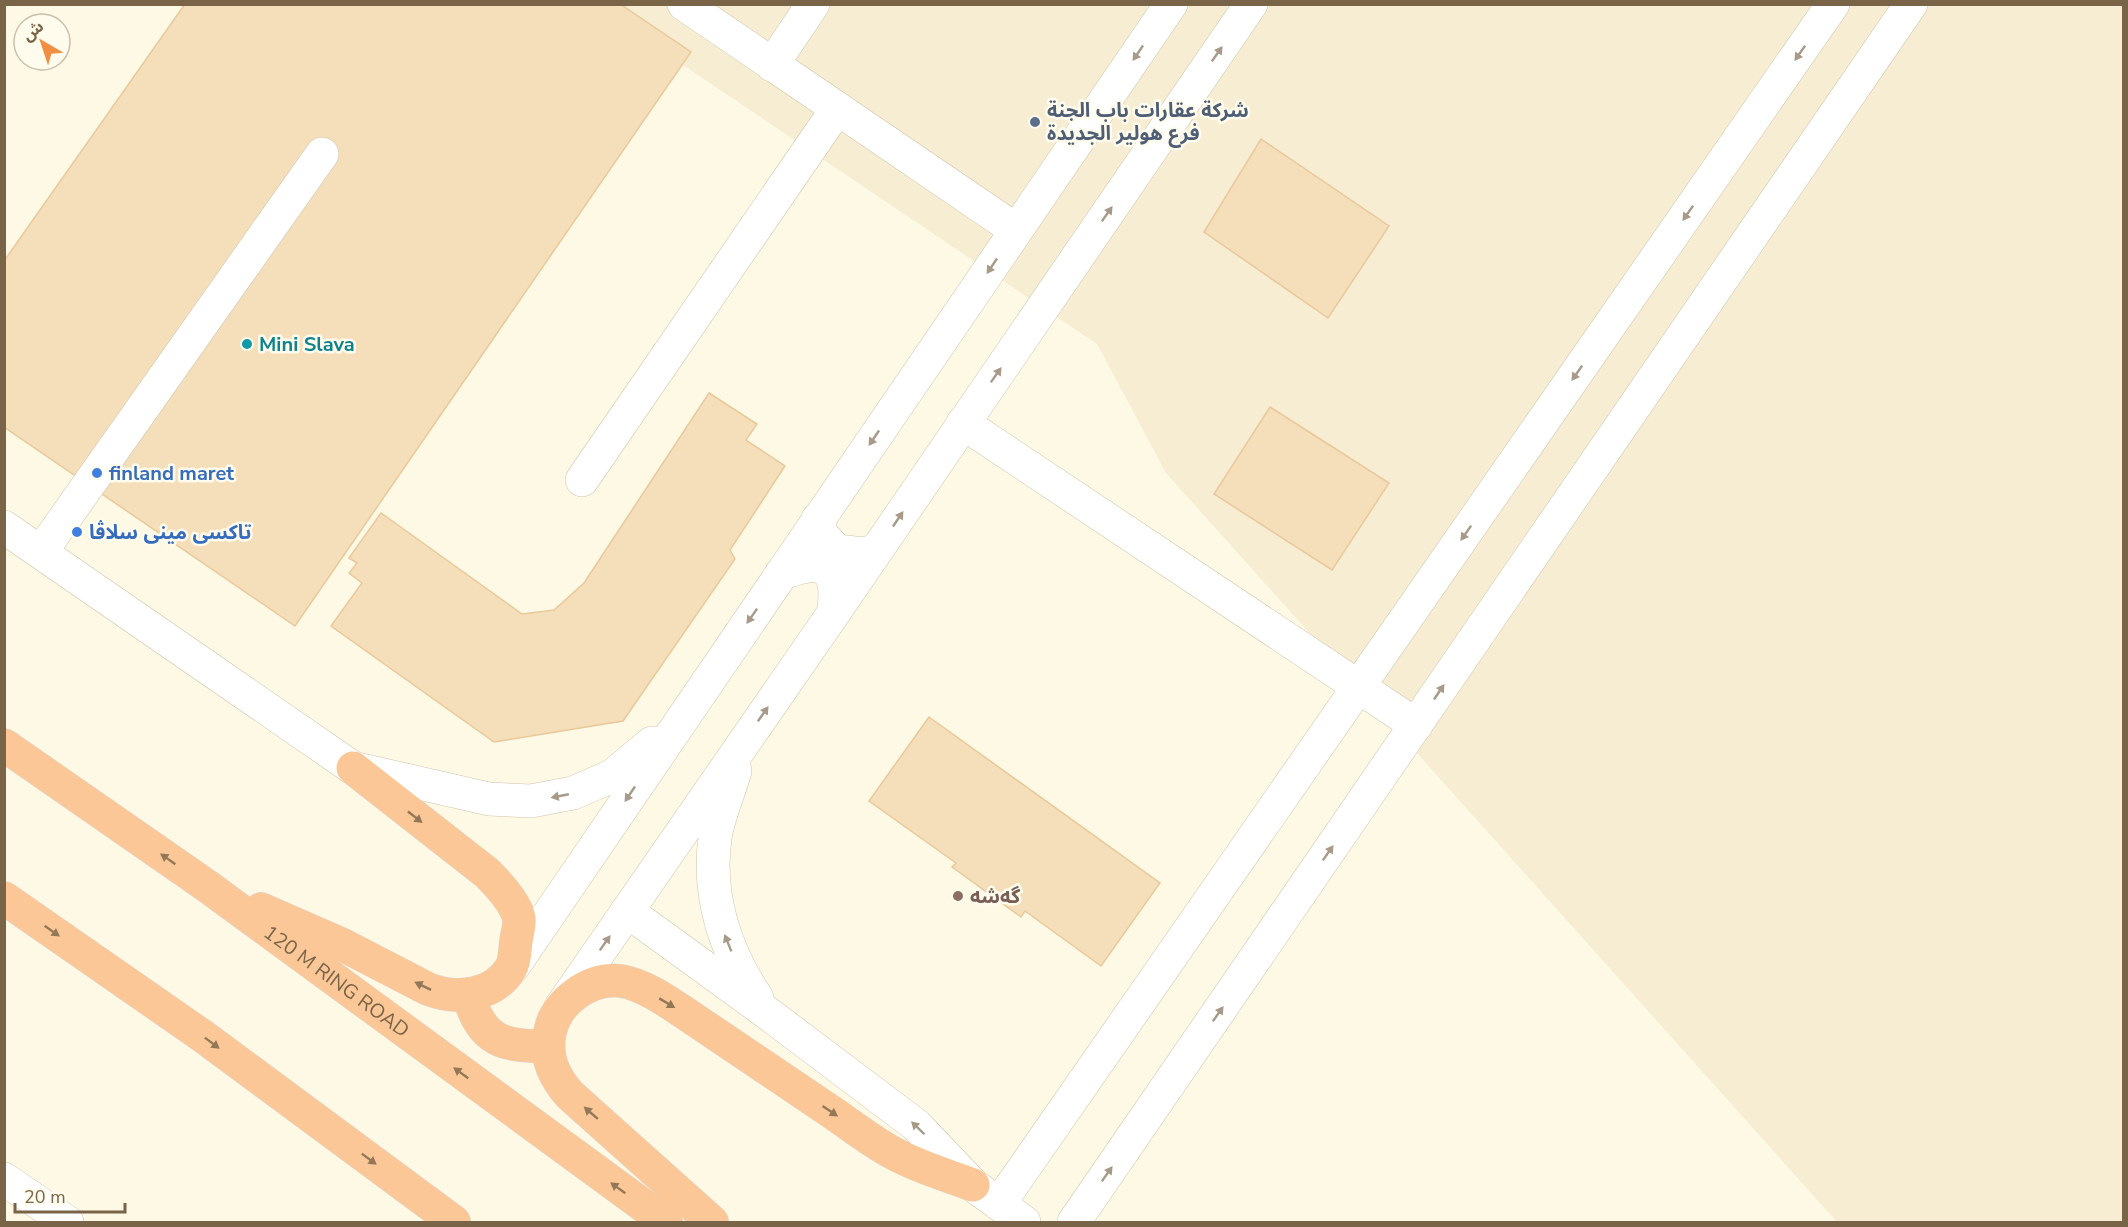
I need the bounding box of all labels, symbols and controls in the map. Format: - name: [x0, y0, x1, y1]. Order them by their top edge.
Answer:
- north arrow: [12, 12, 72, 72]
- text: ش: [18, 16, 49, 47]
- one-way arrow: [1132, 44, 1144, 60]
- one-way arrow: [1794, 44, 1806, 60]
- one-way arrow: [1211, 46, 1223, 62]
- place label: شرکة عقارات باب الجنة فرع هولیر الجدیدة: [1047, 97, 1249, 148]
- marker: شرکة عقارات باب الجنة فرع هولیر الجدیدة: [1028, 115, 1042, 129]
- one-way arrow: [1682, 204, 1694, 220]
- one-way arrow: [1101, 207, 1113, 223]
- one-way arrow: [986, 257, 998, 273]
- place label: Mini Slava: [259, 331, 355, 358]
- marker: Mini Slava: [240, 337, 254, 351]
- one-way arrow: [1572, 365, 1583, 381]
- one-way arrow: [990, 367, 1002, 383]
- one-way arrow: [868, 429, 880, 445]
- place label: finland maret: [109, 460, 234, 487]
- marker: finland maret: [90, 466, 104, 480]
- one-way arrow: [892, 511, 904, 527]
- place label: تاکسی مینی سلاڤا: [89, 519, 251, 546]
- marker: تاکسی مینی سلاڤا: [70, 525, 84, 539]
- one-way arrow: [1460, 525, 1472, 541]
- one-way arrow: [746, 607, 758, 623]
- one-way arrow: [1433, 685, 1445, 701]
- one-way arrow: [757, 706, 769, 721]
- one-way arrow: [625, 786, 636, 802]
- one-way arrow: [550, 792, 569, 801]
- one-way arrow: [408, 810, 423, 822]
- one-way arrow: [1322, 845, 1333, 861]
- one-way arrow: [160, 853, 176, 865]
- place label: گەشە: [970, 883, 1021, 910]
- marker: گەشە: [951, 889, 965, 903]
- street label: 120 M RING ROAD: [259, 919, 415, 1043]
- one-way arrow: [44, 925, 60, 937]
- one-way arrow: [723, 934, 732, 952]
- one-way arrow: [599, 935, 610, 951]
- one-way arrow: [415, 982, 432, 991]
- one-way arrow: [659, 998, 676, 1008]
- one-way arrow: [1212, 1006, 1224, 1022]
- one-way arrow: [204, 1037, 220, 1049]
- one-way arrow: [453, 1067, 469, 1079]
- one-way arrow: [821, 1105, 837, 1117]
- one-way arrow: [584, 1107, 599, 1120]
- one-way arrow: [911, 1122, 926, 1135]
- one-way arrow: [361, 1153, 376, 1165]
- one-way arrow: [1101, 1167, 1113, 1183]
- scale bar: [15, 1176, 124, 1214]
- one-way arrow: [611, 1182, 627, 1194]
- text: 20 m: [24, 1185, 66, 1209]

